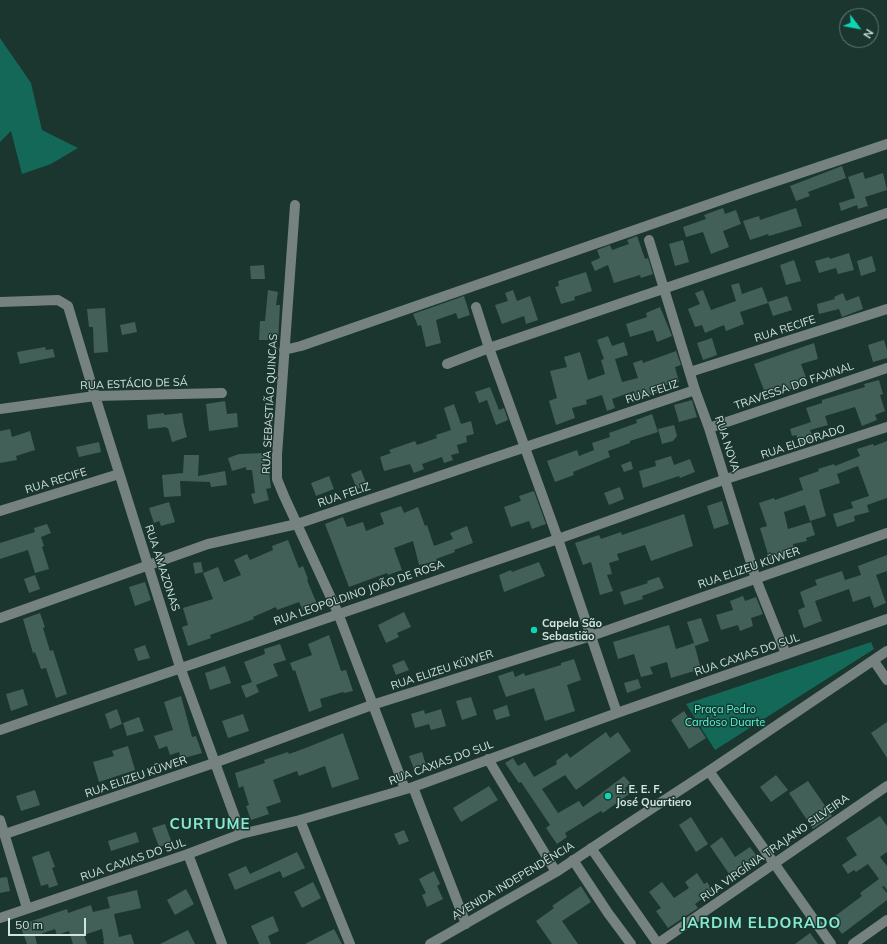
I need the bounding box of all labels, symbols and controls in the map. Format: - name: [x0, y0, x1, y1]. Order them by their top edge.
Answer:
- north arrow: [839, 8, 879, 48]
- text: N: [860, 27, 876, 41]
- street label: RUA RECIFE: [753, 313, 817, 345]
- street label: RUA SEBASTIÃO QUINCAS: [260, 333, 280, 475]
- street label: TRAVESSA DO FAXINAL: [732, 359, 856, 413]
- street label: RUA ESTÁCIO DE SÁ: [80, 376, 188, 392]
- street label: RUA FELIZ: [624, 377, 680, 407]
- street label: RUA NOVA: [712, 414, 742, 474]
- street label: RUA ELDORADO: [759, 422, 847, 462]
- street label: RUA RECIFE: [24, 465, 88, 497]
- street label: RUA FELIZ: [316, 480, 372, 510]
- street label: RUA AMAZONAS: [142, 523, 182, 613]
- street label: RUA ELIZEU KÜWER: [696, 544, 802, 592]
- street label: RUA LEOPOLDINO JOÃO DE ROSA: [272, 558, 446, 628]
- place label: Capela São Sebastião: [542, 617, 602, 643]
- marker: Capela São Sebastião: [529, 625, 539, 635]
- street label: RUA CAXIAS DO SUL: [693, 631, 801, 679]
- street label: RUA ELIZEU KÜWER: [389, 647, 495, 693]
- park label: Praça Pedro Cardoso Duarte: [685, 703, 765, 729]
- street label: RUA CAXIAS DO SUL: [387, 738, 495, 788]
- street label: RUA ELIZEU KÜWER: [83, 753, 189, 801]
- place label: E. E. E. F. José Quartiero: [616, 783, 692, 809]
- marker: E. E. E. F. José Quartiero: [603, 791, 613, 801]
- street label: RUA VIRGÍNIA TRAJANO SILVEIRA: [698, 791, 852, 905]
- district label: CURTUME: [170, 815, 250, 833]
- street label: RUA CAXIAS DO SUL: [79, 836, 187, 884]
- street label: AVENIDA INDEPENDÊNCIA: [449, 839, 577, 923]
- scale bar: [10, 910, 88, 936]
- district label: JARDIM ELDORADO: [681, 914, 841, 932]
- text: 50 m: [15, 917, 43, 932]

